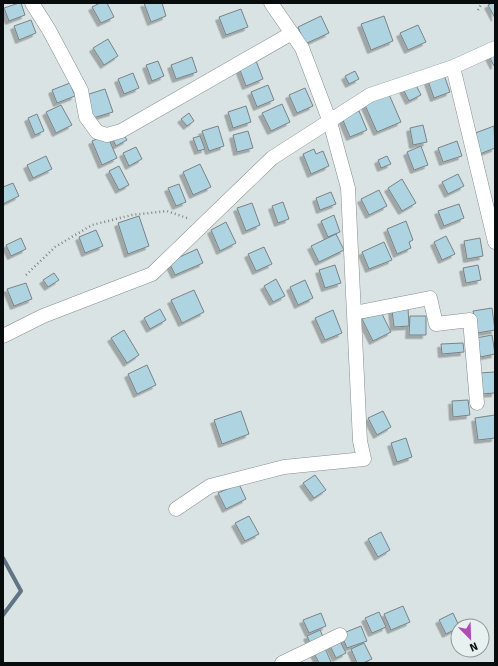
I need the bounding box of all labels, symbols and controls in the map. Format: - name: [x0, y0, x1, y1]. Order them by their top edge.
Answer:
- north arrow: [450, 618, 490, 658]
- text: N: [468, 639, 480, 654]

